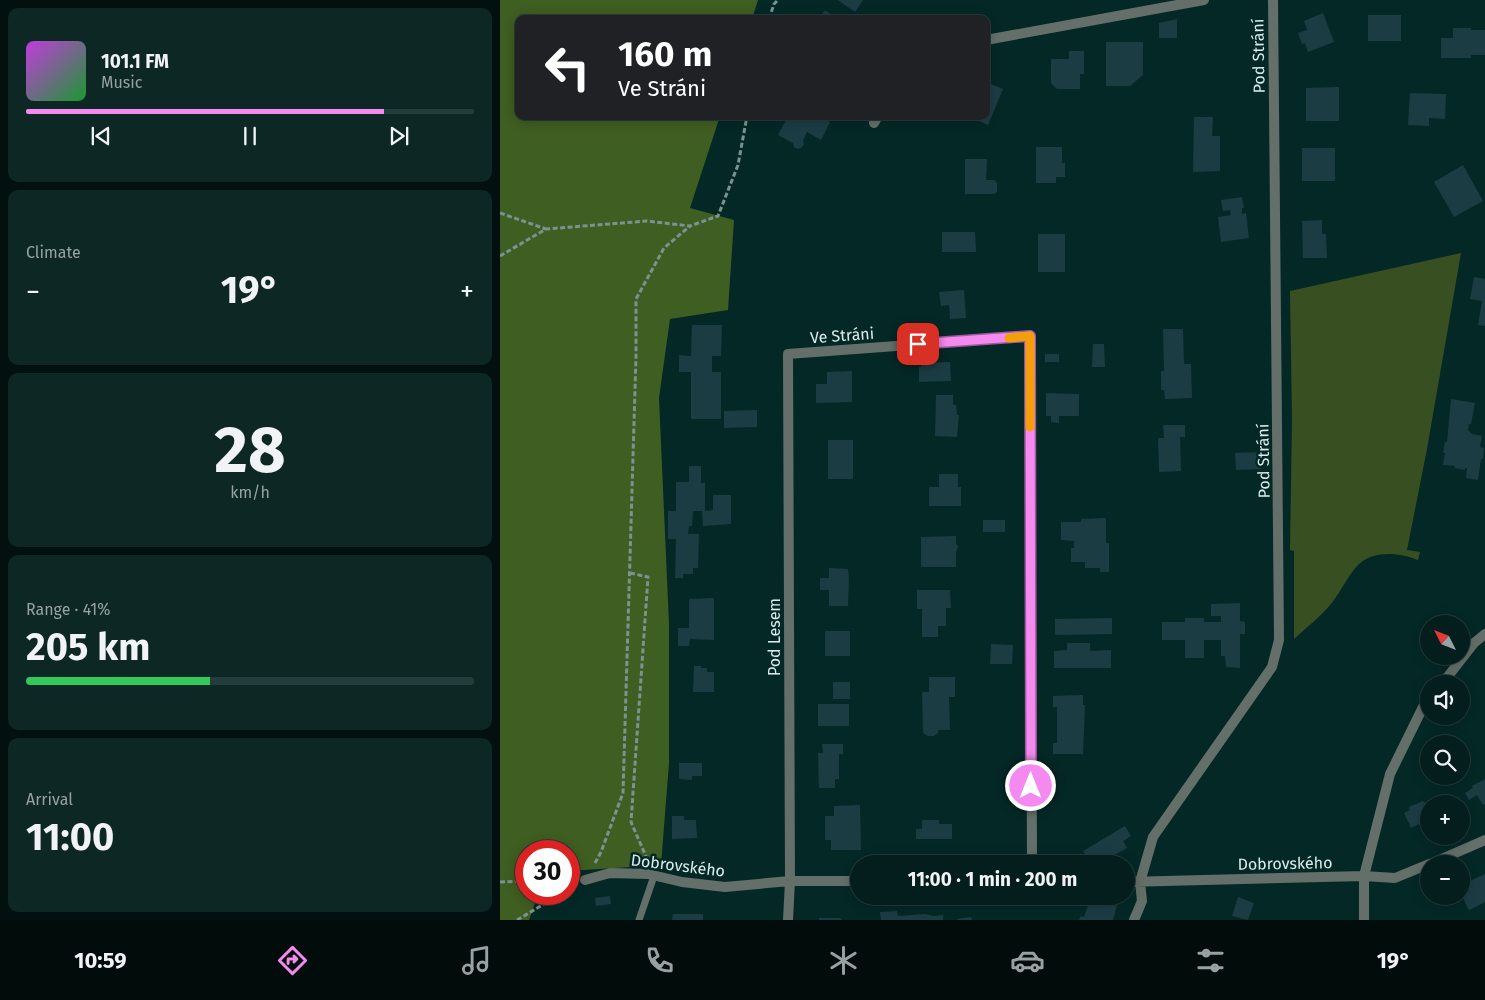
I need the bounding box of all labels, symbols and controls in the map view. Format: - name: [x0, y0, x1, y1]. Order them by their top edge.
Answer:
- street label: Pod Strání: [1248, 18, 1269, 93]
- text: 160 m: [618, 33, 712, 75]
- icon: left: [535, 35, 600, 100]
- text: 101.1 FM: [101, 50, 169, 73]
- text: Music: [101, 73, 142, 92]
- text: Ve Stráni: [618, 75, 706, 102]
- icon: previous: [87, 122, 115, 150]
- icon: pause: [236, 122, 264, 150]
- icon: next: [385, 122, 413, 150]
- text: Climate: [26, 243, 81, 262]
- text: 19°: [221, 267, 279, 313]
- text: −: [26, 275, 40, 308]
- text: +: [460, 275, 474, 308]
- pin: [897, 323, 939, 365]
- street label: Ve Stráni: [809, 324, 875, 347]
- icon: arrive: [904, 330, 932, 358]
- text: 28: [214, 411, 286, 489]
- street label: Pod Strání: [1253, 423, 1274, 498]
- text: km/h: [230, 483, 270, 502]
- street label: Pod Lesem: [765, 598, 784, 676]
- text: Range · 41%: [26, 600, 110, 619]
- north arrow: [1420, 615, 1470, 665]
- map controls: [1420, 615, 1470, 905]
- text: 205 km: [26, 624, 150, 670]
- button: sound: [1420, 675, 1470, 725]
- button: search: [1420, 735, 1470, 785]
- position arrow: [1004, 759, 1056, 811]
- text: Arrival: [26, 790, 73, 809]
- button: +: [1420, 795, 1470, 845]
- text: 11:00: [26, 814, 114, 860]
- speed limit sign: 30: [515, 840, 580, 905]
- street label: Dobrovského: [630, 850, 726, 881]
- street label: Dobrovského: [1237, 853, 1333, 874]
- button: −: [1420, 855, 1470, 905]
- text: 11:00 · 1 min · 200 m: [908, 868, 1077, 891]
- icon: directions: [275, 943, 310, 978]
- icon: music: [459, 943, 494, 978]
- icon: phone: [642, 943, 677, 978]
- icon: climate: [826, 943, 861, 978]
- icon: car: [1010, 943, 1045, 978]
- icon: filters: [1193, 943, 1228, 978]
- text: 10:59: [74, 947, 127, 974]
- text: 19°: [1377, 947, 1411, 974]

